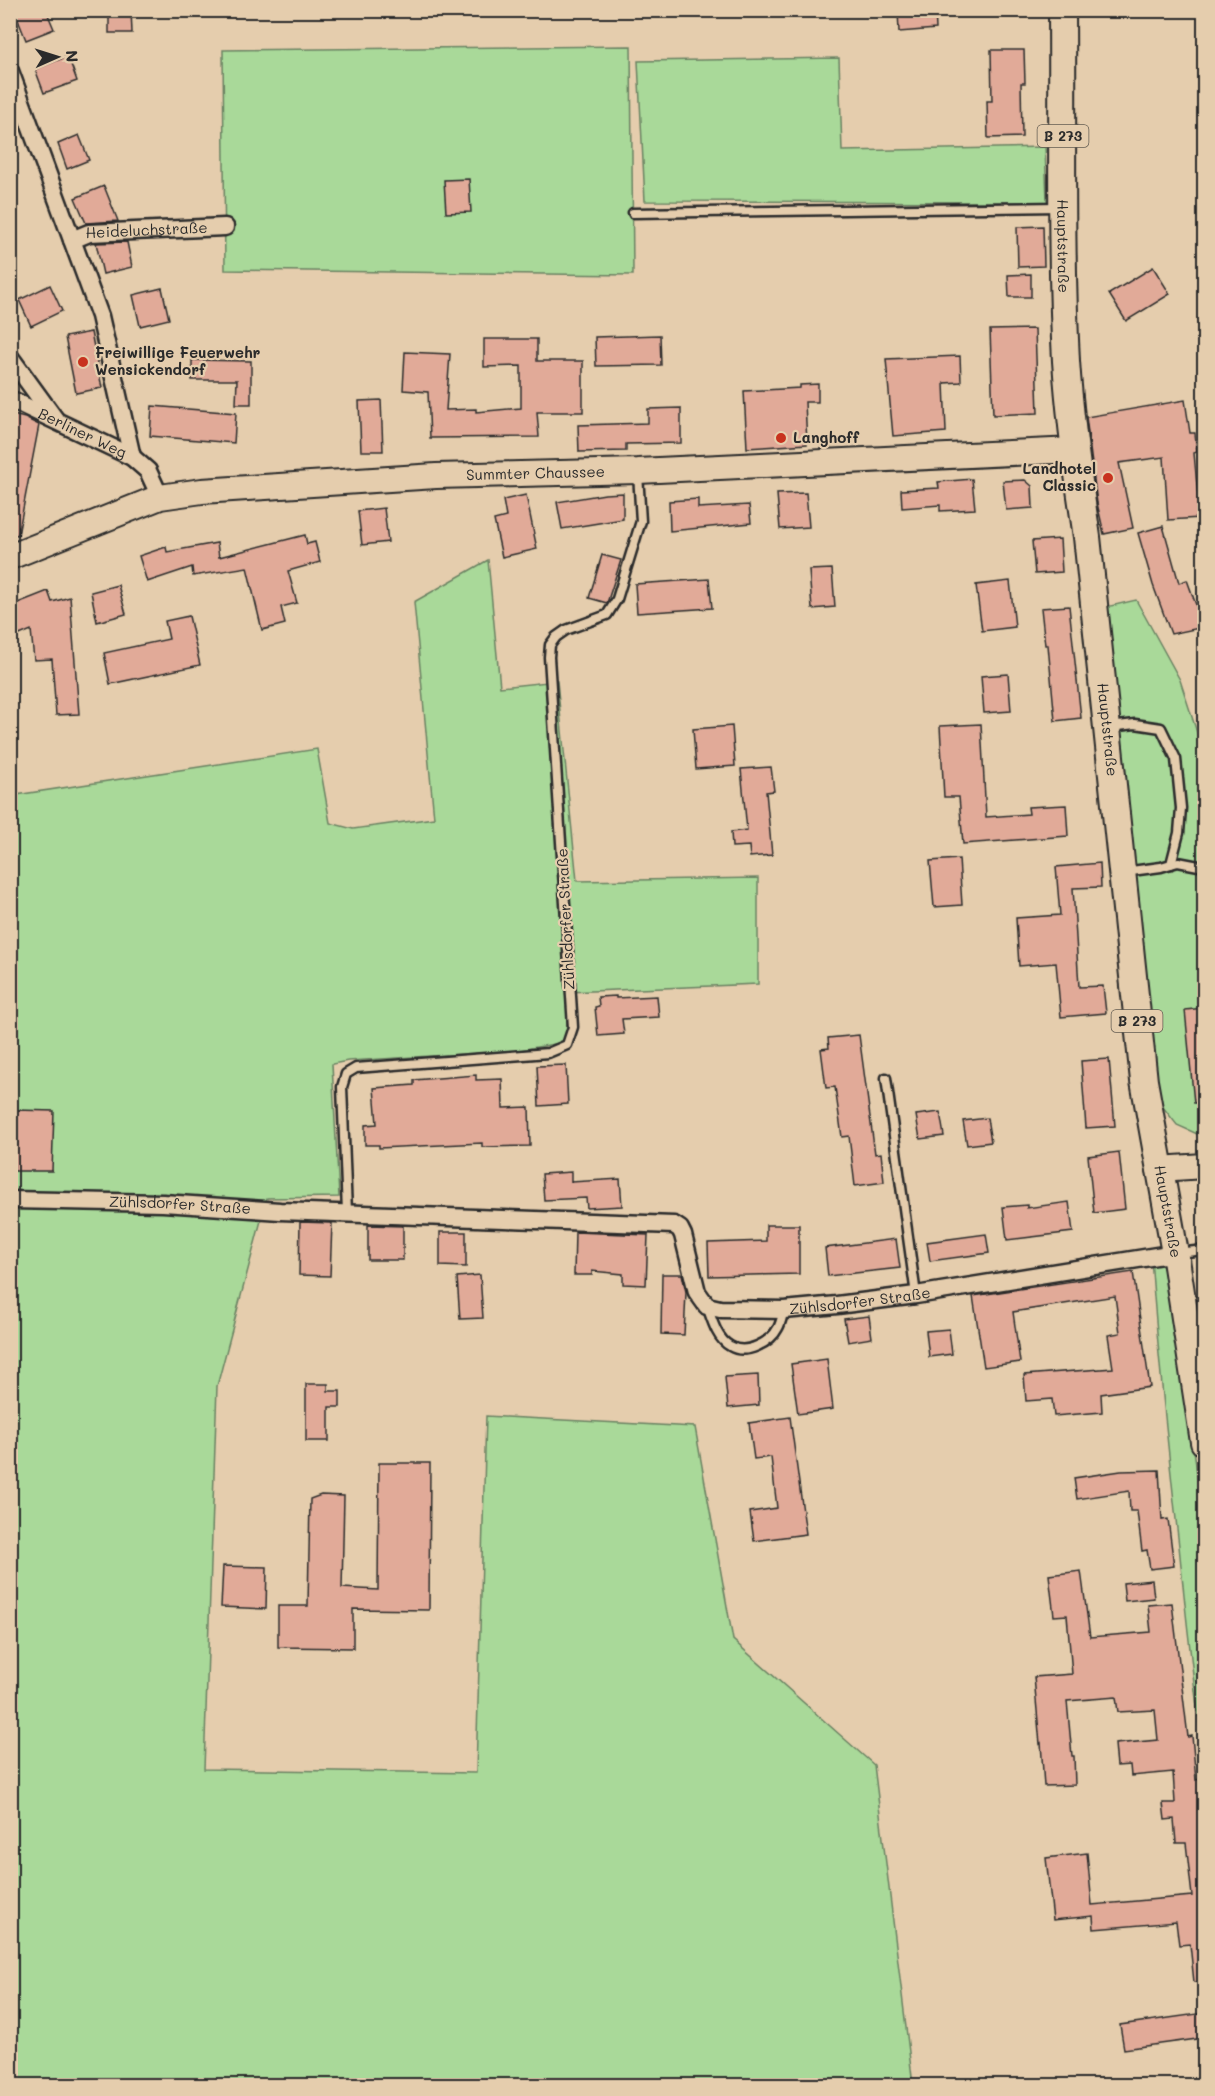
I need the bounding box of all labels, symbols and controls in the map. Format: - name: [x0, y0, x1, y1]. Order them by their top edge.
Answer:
- north arrow: [27, 27, 87, 87]
- text: N: [62, 50, 83, 63]
- road number: B 273: [1038, 125, 1088, 147]
- street label: Hauptstraße: [1053, 199, 1074, 293]
- street label: Heideluchstraße: [85, 217, 208, 242]
- place label: Freiwillige Feuerwehr Wensickendorf: [95, 342, 261, 379]
- marker: Freiwillige Feuerwehr Wensickendorf: [76, 355, 90, 369]
- street label: Berliner Weg: [35, 403, 130, 462]
- place label: Langhoff: [793, 427, 860, 447]
- marker: Langhoff: [774, 431, 788, 445]
- place label: Landhotel Classic: [1023, 458, 1096, 495]
- street label: Summter Chaussee: [466, 461, 605, 484]
- marker: Landhotel Classic: [1101, 471, 1115, 485]
- street label: Hauptstraße: [1093, 682, 1123, 777]
- street label: Zühlsdorfer Straße: [551, 848, 579, 990]
- road number: B 273: [1112, 1010, 1162, 1032]
- street label: Hauptstraße: [1150, 1163, 1187, 1259]
- street label: Zühlsdorfer Straße: [109, 1191, 252, 1218]
- street label: Zühlsdorfer Straße: [788, 1282, 932, 1318]

